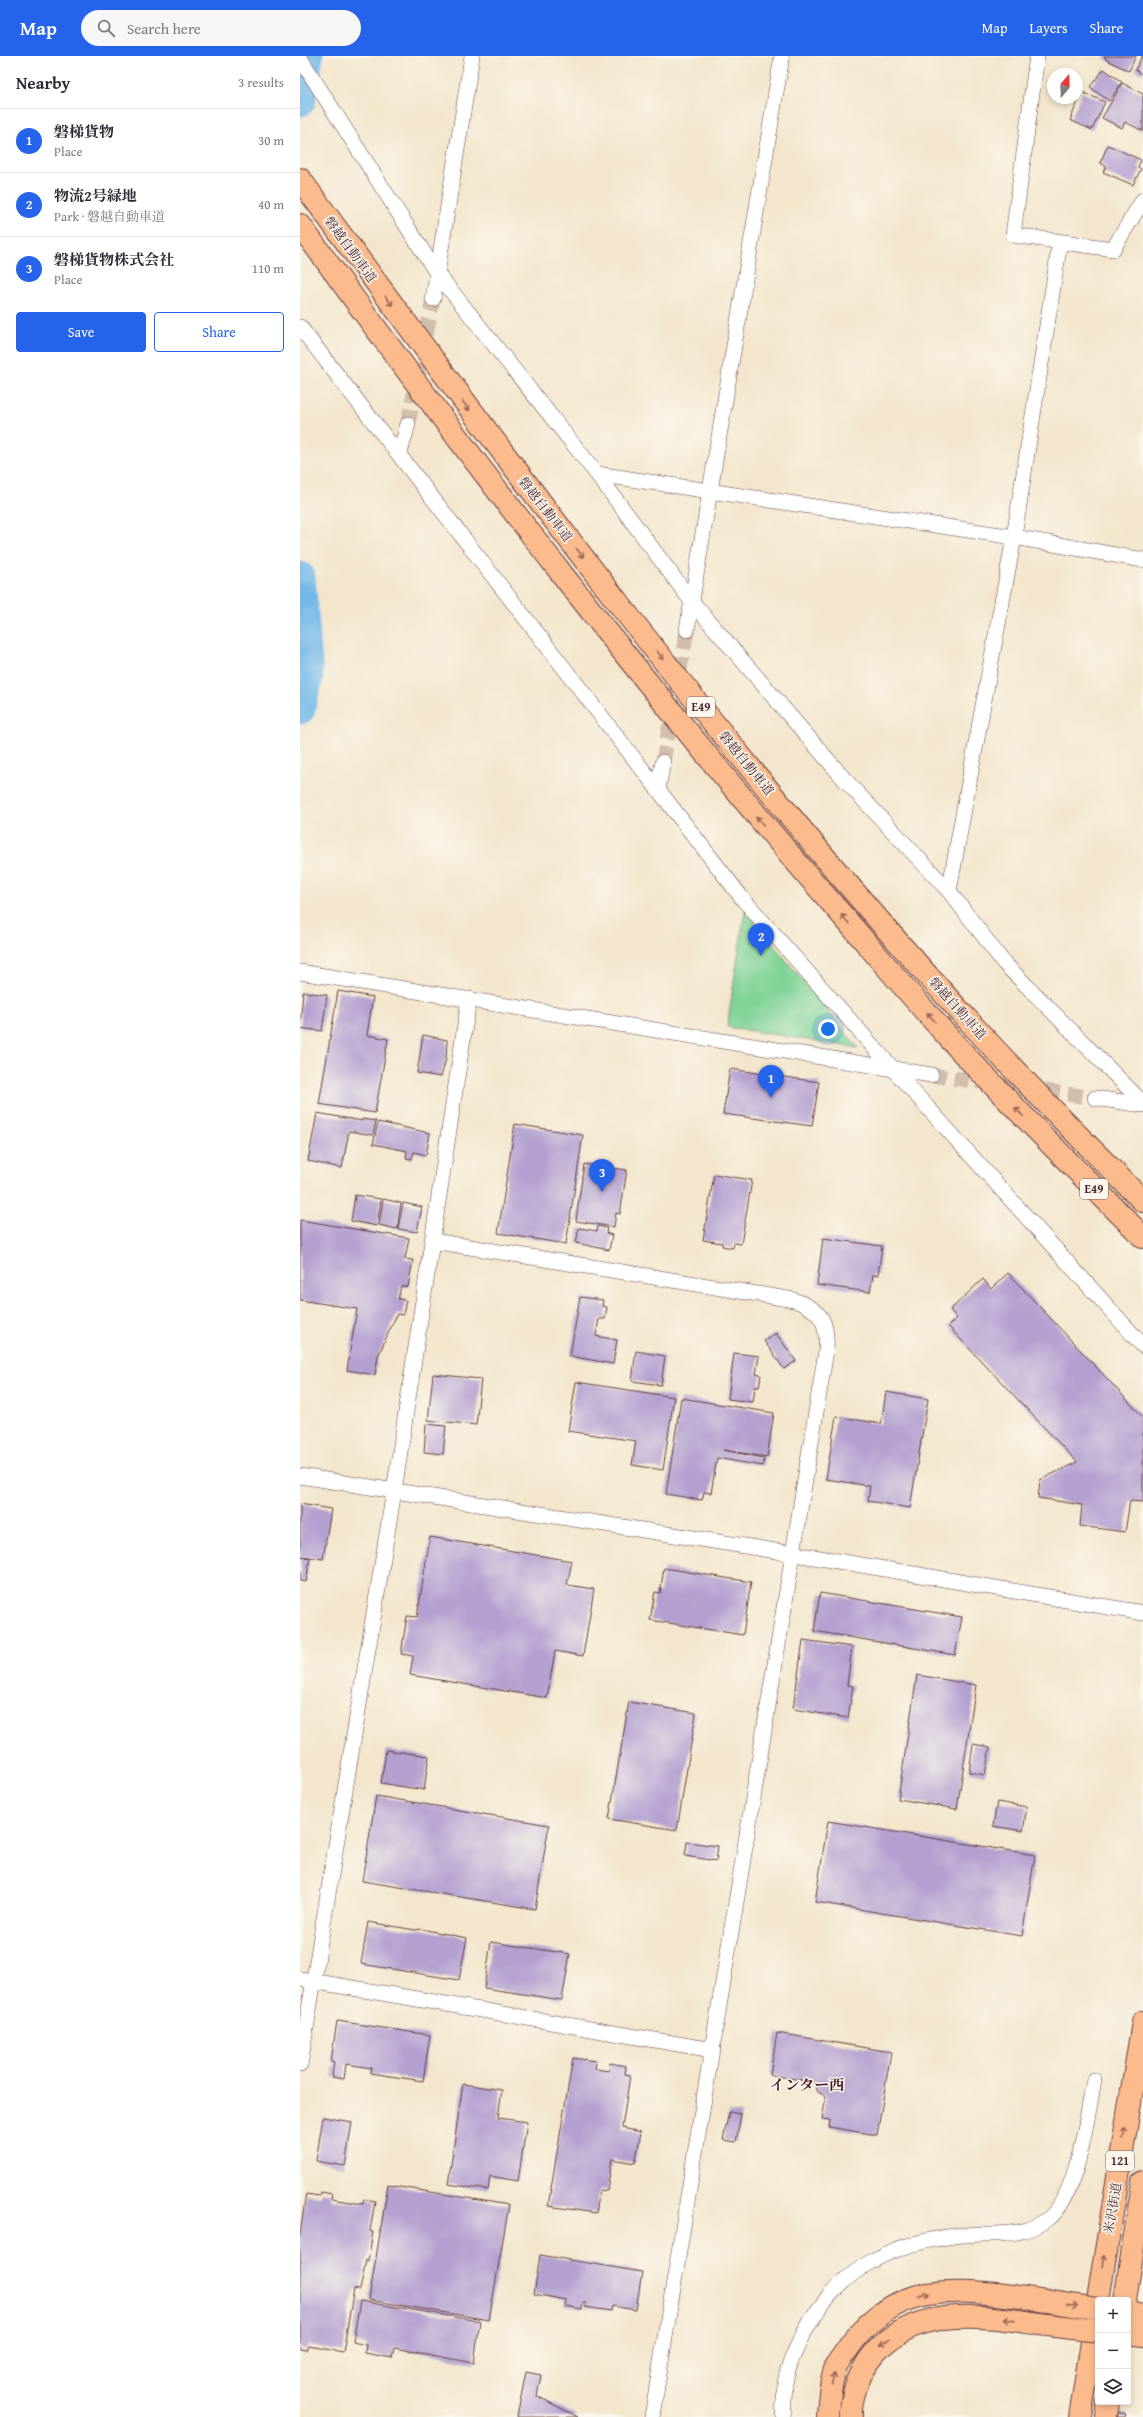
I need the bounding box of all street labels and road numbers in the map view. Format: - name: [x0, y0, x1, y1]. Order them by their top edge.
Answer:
- street label: 磐越自動車道: [320, 212, 381, 286]
- street label: 磐越自動車道: [514, 473, 577, 546]
- road number: E49: [687, 697, 715, 717]
- street label: 磐越自動車道: [715, 727, 779, 800]
- street label: 磐越自動車道: [924, 973, 991, 1044]
- road number: E49: [1080, 1179, 1108, 1199]
- road number: 121: [1106, 2151, 1134, 2171]
- street label: 米沢街道: [1099, 2181, 1126, 2235]

